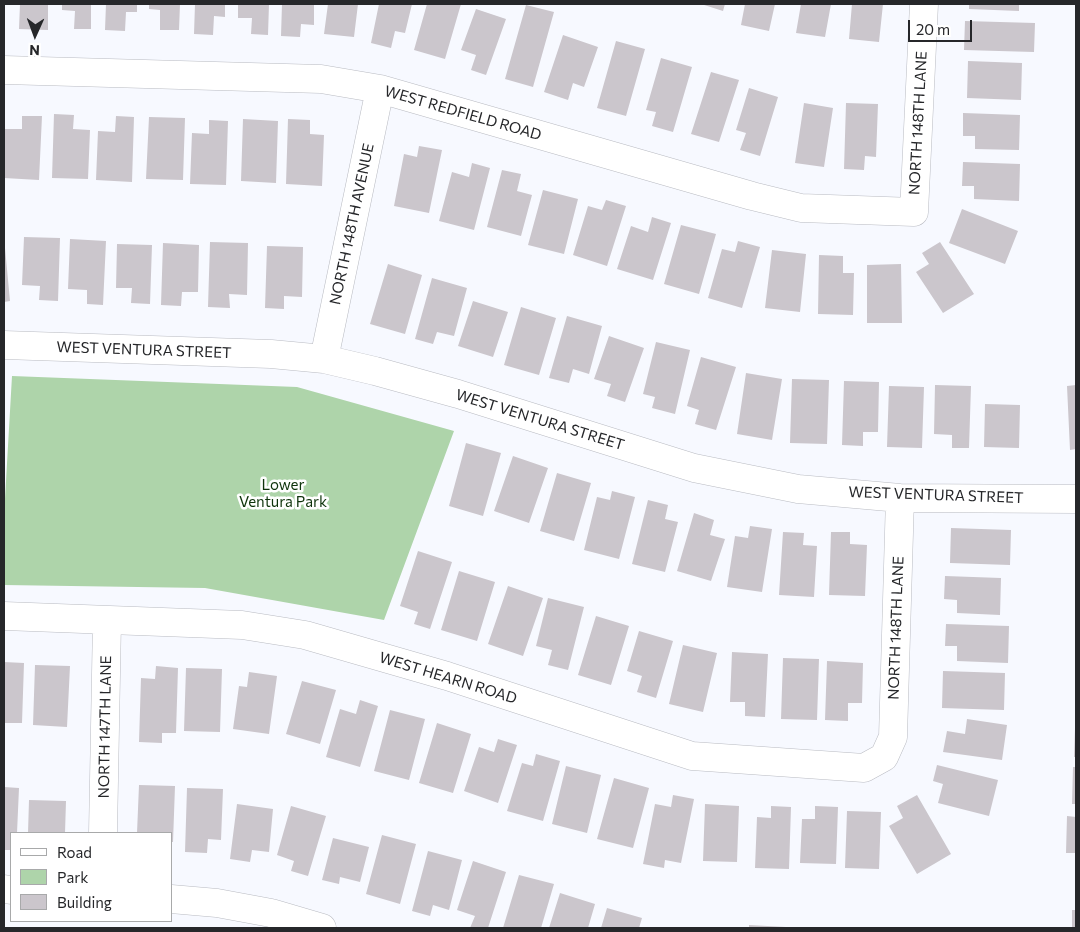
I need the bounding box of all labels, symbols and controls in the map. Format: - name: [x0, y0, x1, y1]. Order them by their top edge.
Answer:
- north arrow: [10, 10, 60, 60]
- scale bar: [910, 10, 974, 42]
- text: 20 m: [916, 20, 950, 38]
- text: N: [29, 42, 40, 59]
- street label: NORTH 148TH LANE: [905, 51, 931, 195]
- street label: WEST REDFIELD ROAD: [382, 82, 544, 144]
- street label: NORTH 148TH AVENUE: [326, 142, 378, 306]
- street label: WEST VENTURA STREET: [56, 338, 232, 362]
- street label: WEST VENTURA STREET: [454, 386, 626, 454]
- park label: Lower Ventura Park: [239, 476, 327, 511]
- street label: WEST VENTURA STREET: [848, 483, 1024, 507]
- street label: NORTH 148TH LANE: [884, 556, 908, 700]
- street label: WEST HEARN ROAD: [377, 648, 519, 708]
- street label: NORTH 147TH LANE: [95, 655, 115, 799]
- legend: [10, 832, 172, 922]
- text: Road: [57, 843, 92, 861]
- text: Park: [57, 868, 88, 886]
- text: Building: [57, 893, 112, 911]

